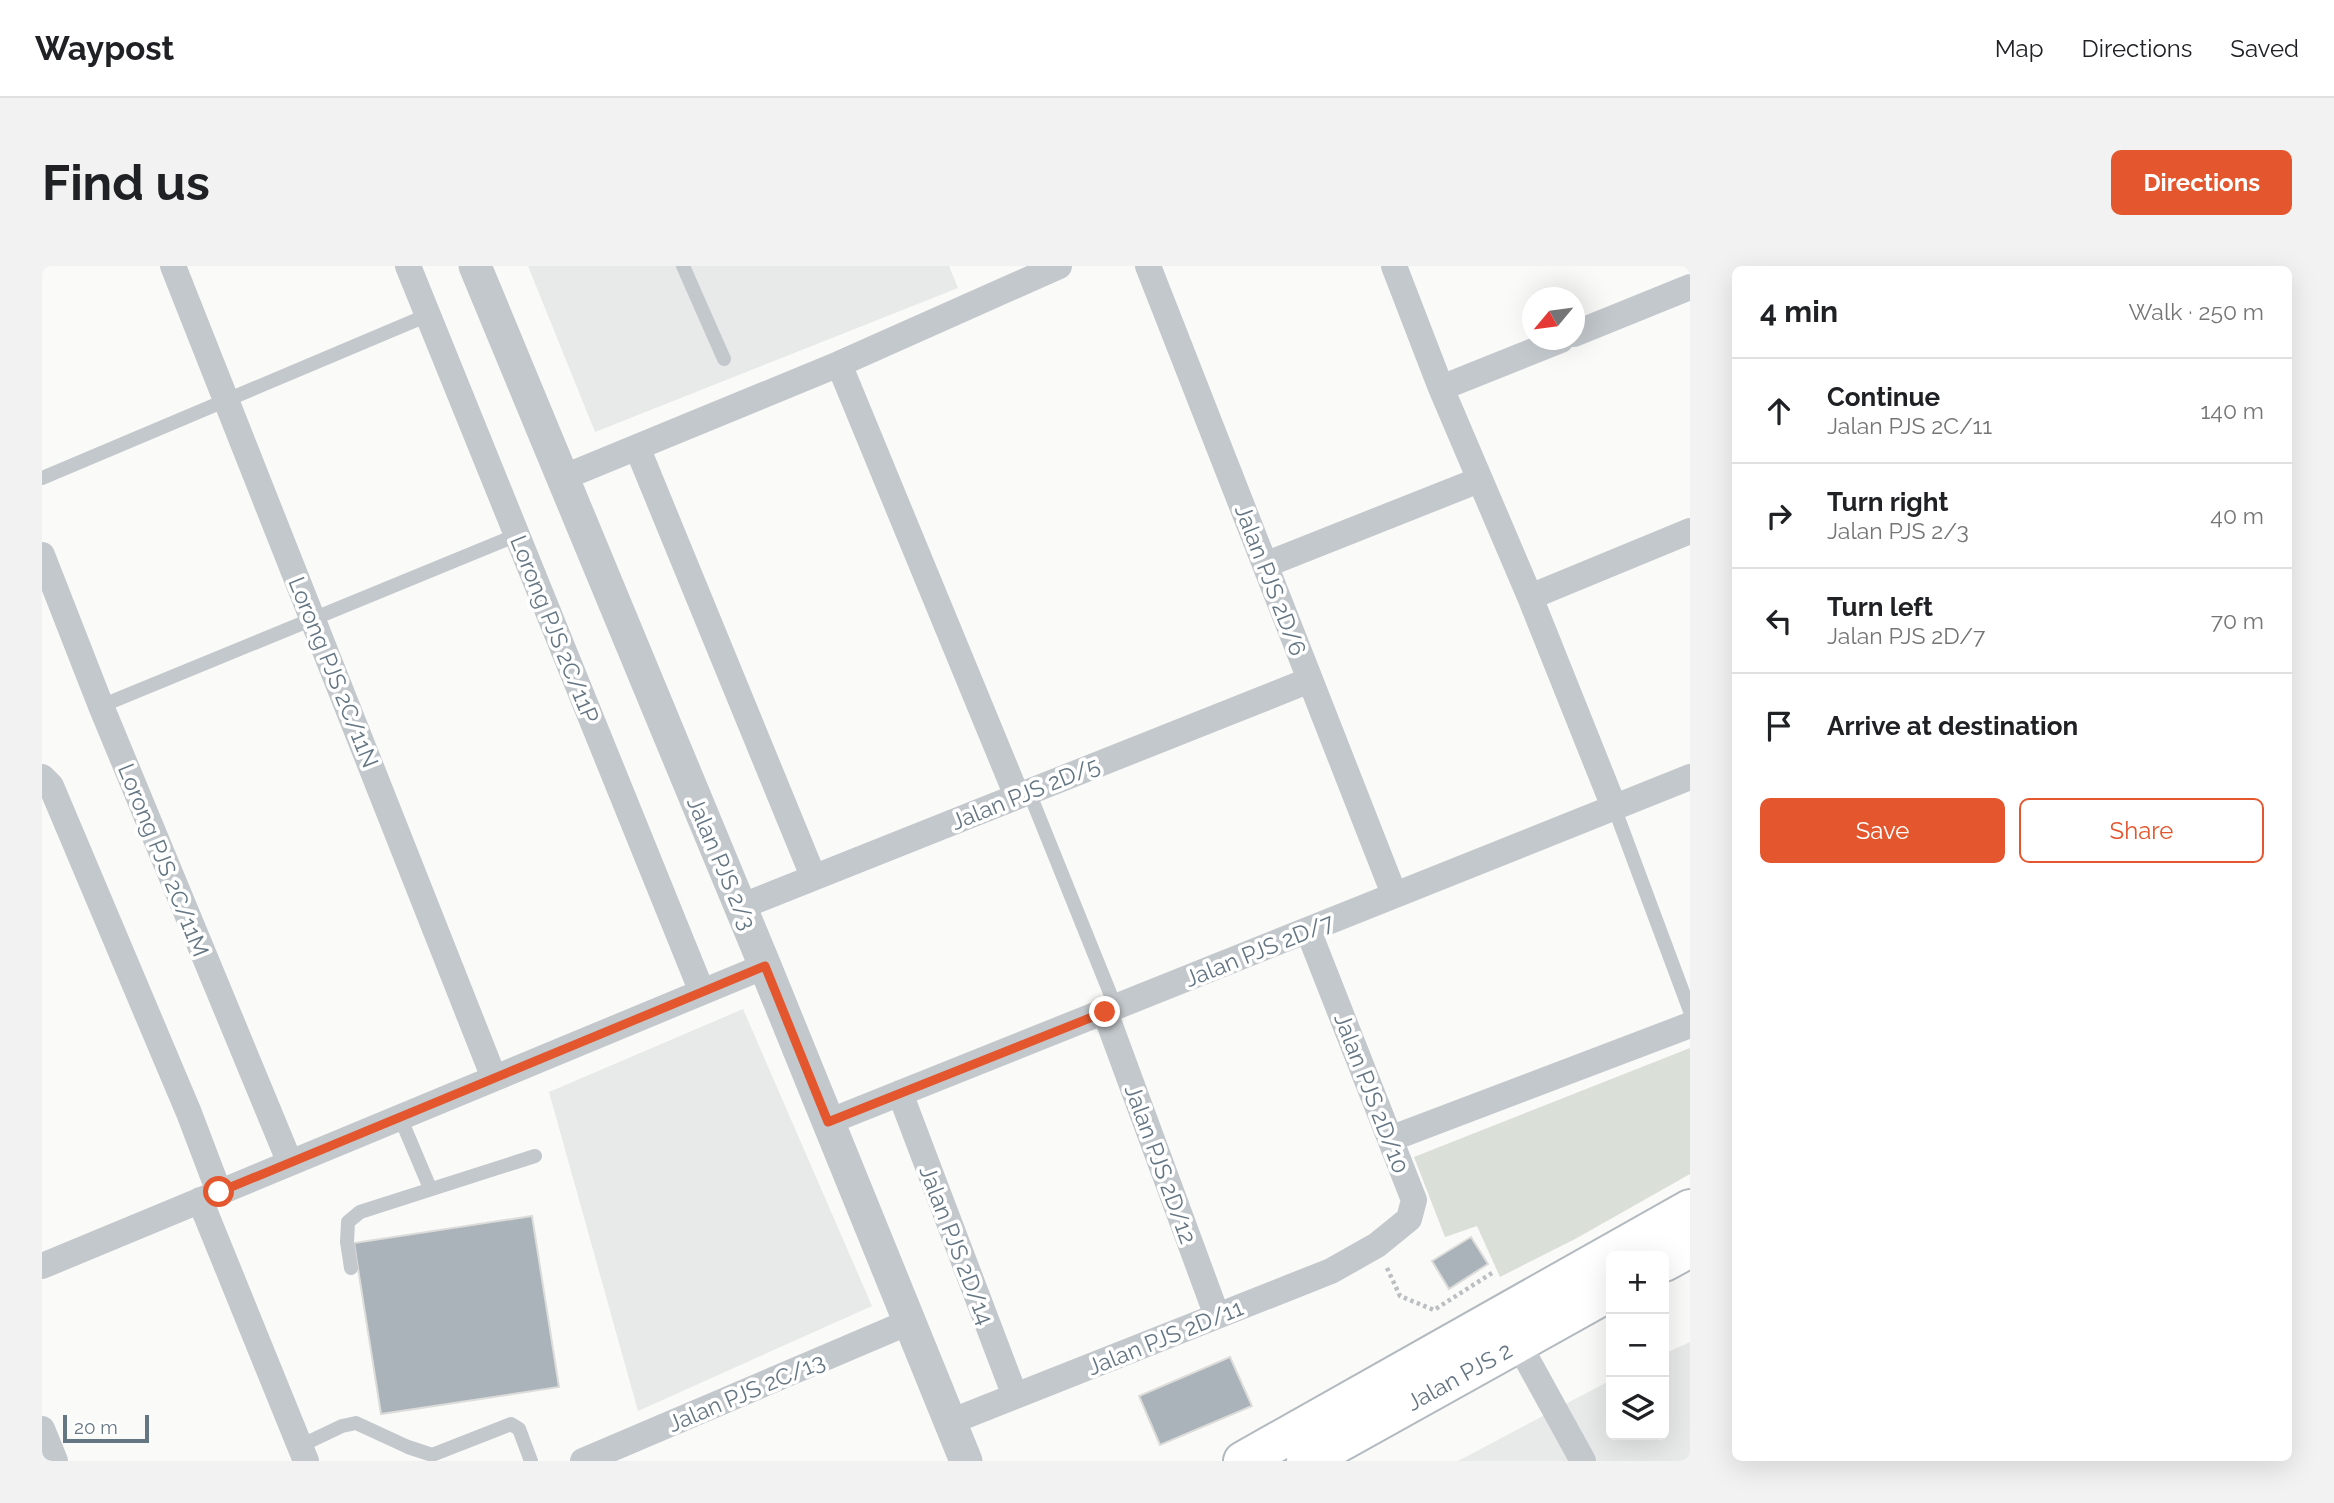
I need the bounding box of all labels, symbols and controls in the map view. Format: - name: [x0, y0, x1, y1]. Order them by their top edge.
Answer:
- text: Waypost: [35, 29, 174, 68]
- text: Map: [1995, 34, 2044, 63]
- text: Directions: [2082, 34, 2192, 63]
- text: Saved: [2230, 34, 2299, 63]
- button: Directions: [2111, 150, 2292, 215]
- text: Find us: [42, 154, 210, 211]
- north arrow: [1522, 287, 1585, 350]
- text: 4 min: [1760, 294, 1838, 329]
- text: Walk · 250 m: [2129, 298, 2264, 325]
- text: Continue: [1827, 382, 1940, 412]
- icon: ahead: [1760, 392, 1798, 430]
- text: 140 m: [2201, 397, 2264, 424]
- text: Jalan PJS 2C/11: [1827, 412, 1992, 439]
- text: Turn right: [1827, 487, 1948, 517]
- icon: right: [1760, 497, 1798, 535]
- street label: Jalan PJS 2D/6: [1230, 501, 1312, 659]
- text: 40 m: [2210, 502, 2264, 529]
- text: Jalan PJS 2/3: [1827, 517, 1969, 544]
- street label: Lorong PJS 2C/11P: [505, 531, 605, 727]
- street label: Lorong PJS 2C/11N: [283, 573, 385, 771]
- text: Turn left: [1827, 592, 1933, 622]
- icon: left: [1760, 602, 1798, 640]
- text: 70 m: [2211, 607, 2264, 634]
- text: Jalan PJS 2D/7: [1827, 622, 1985, 649]
- icon: arrive: [1760, 707, 1798, 745]
- text: Arrive at destination: [1827, 711, 2078, 741]
- street label: Jalan PJS 2D/5: [947, 751, 1103, 835]
- street label: Lorong PJS 2C/11M: [113, 760, 215, 960]
- street label: Jalan PJS 2/3: [682, 792, 762, 934]
- button: Save: [1760, 798, 2005, 863]
- button: Share: [2019, 798, 2264, 863]
- street label: Jalan PJS 2D/7: [1180, 908, 1338, 992]
- route end: [1089, 996, 1120, 1027]
- street label: Jalan PJS 2D/10: [1329, 1009, 1415, 1177]
- street label: Jalan PJS 2D/12: [1120, 1081, 1202, 1247]
- street label: Jalan PJS 2D/14: [914, 1162, 1000, 1328]
- route start: [203, 1176, 234, 1207]
- map controls: [1606, 1251, 1669, 1440]
- button: +: [1606, 1251, 1669, 1314]
- street label: Jalan PJS 2D/11: [1083, 1293, 1247, 1380]
- button: −: [1606, 1314, 1669, 1377]
- street label: Jalan PJS 2: [1402, 1336, 1516, 1416]
- street label: Jalan PJS 2C/13: [664, 1347, 828, 1437]
- button: layers: [1606, 1377, 1669, 1440]
- scale bar: [63, 1412, 149, 1444]
- text: 20 m: [74, 1416, 118, 1438]

